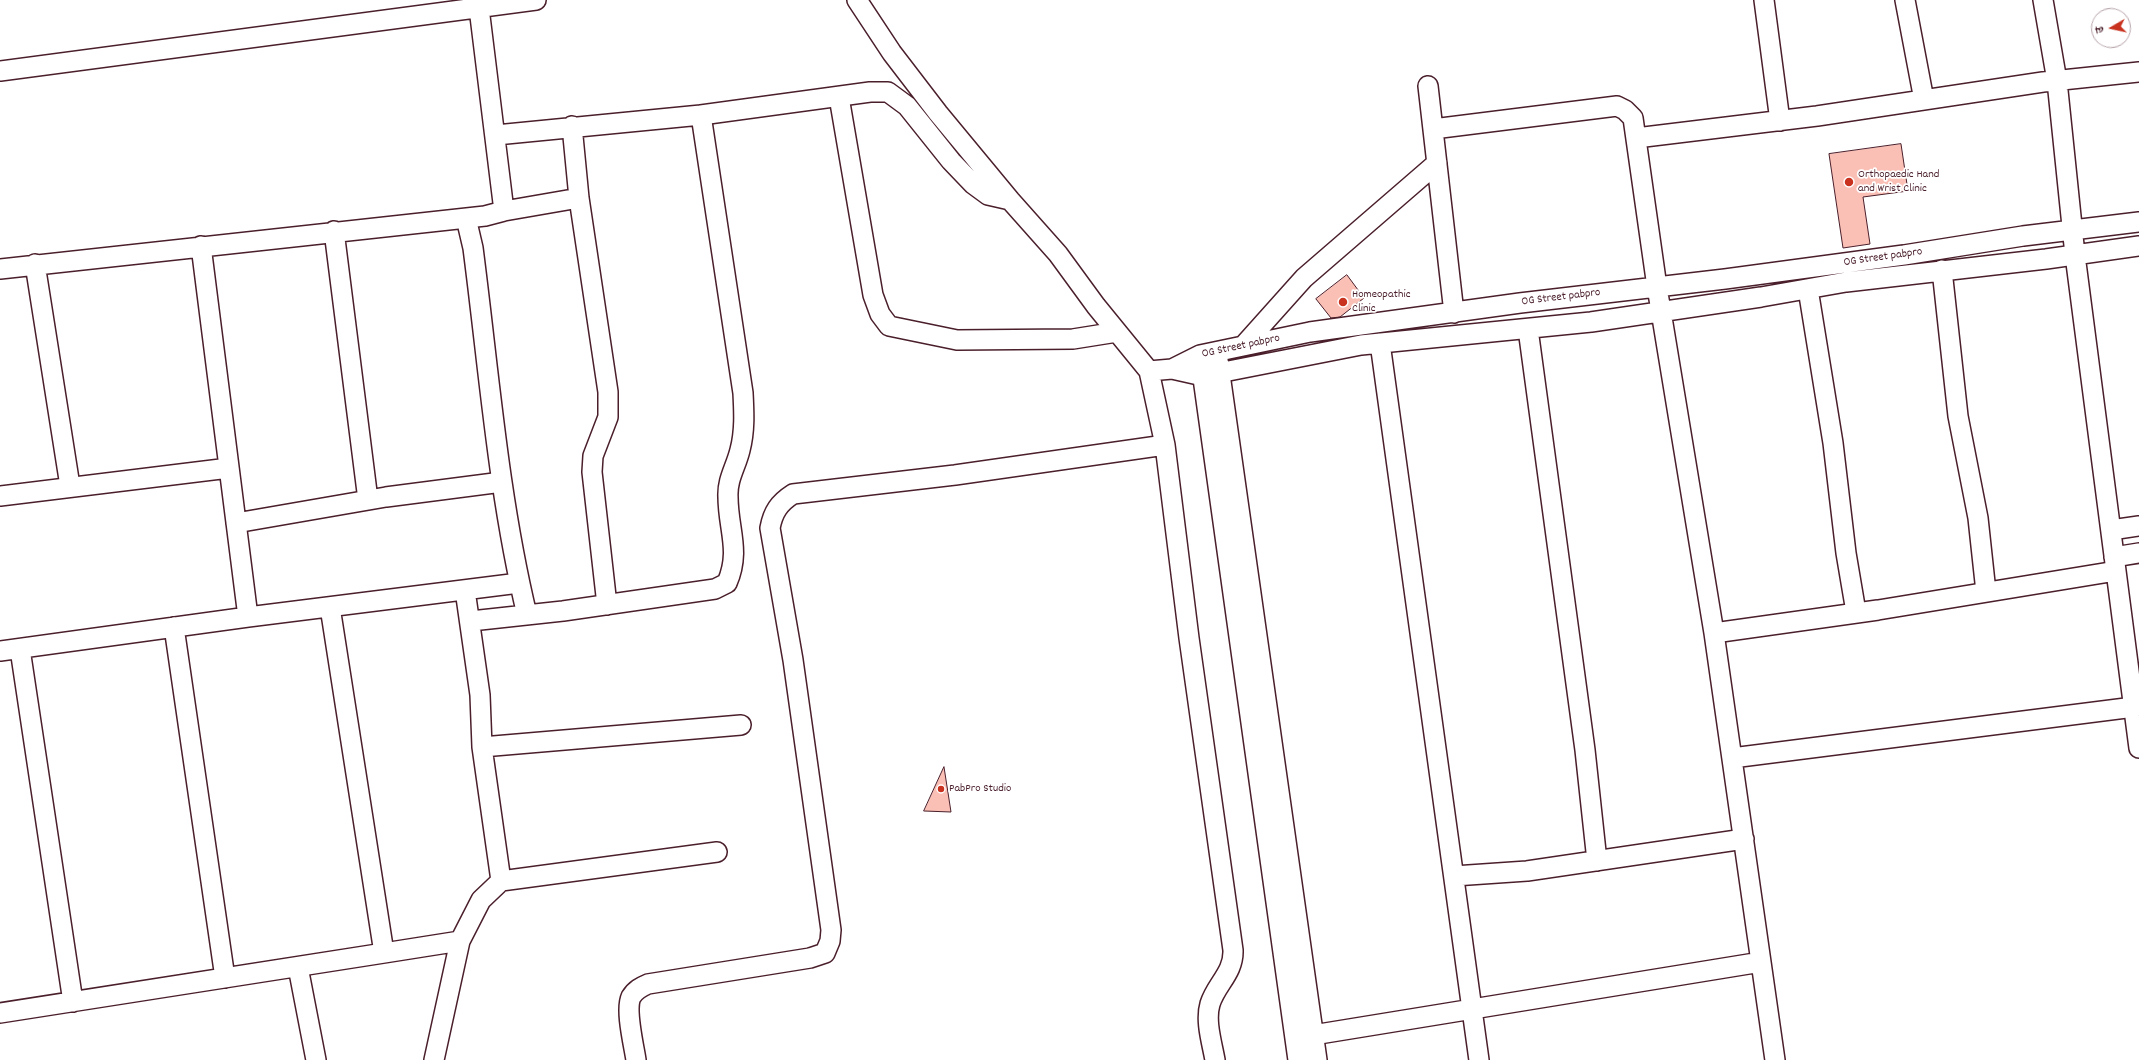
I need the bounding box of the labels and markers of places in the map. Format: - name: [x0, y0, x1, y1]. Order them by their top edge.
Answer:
- place label: Orthopaedic Hand and Wrist Clinic: [1858, 168, 1939, 196]
- marker: Orthopaedic Hand and Wrist Clinic: [1843, 176, 1855, 188]
- place label: Homeopathic Clinic: [1352, 288, 1410, 316]
- marker: Homeopathic Clinic: [1337, 296, 1349, 308]
- place label: PabPro Studio: [949, 782, 1011, 796]
- marker: PabPro Studio: [936, 784, 946, 794]

